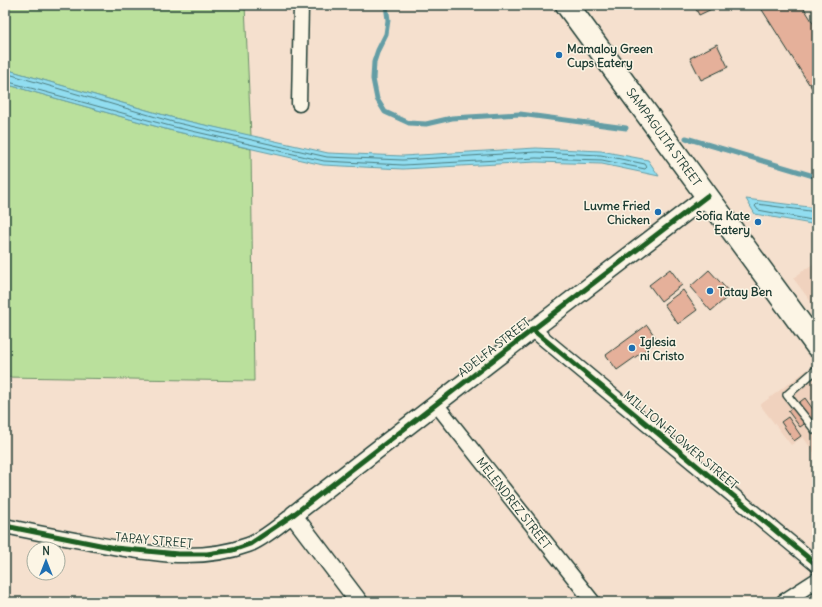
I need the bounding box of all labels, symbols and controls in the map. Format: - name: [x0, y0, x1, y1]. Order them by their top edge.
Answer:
- place label: Mamaloy Green Cups Eatery: [567, 41, 653, 71]
- marker: Mamaloy Green Cups Eatery: [554, 50, 564, 60]
- street label: SAMPAGUITA STREET: [623, 85, 705, 189]
- place label: Luvme Fried Chicken: [584, 198, 650, 227]
- marker: Luvme Fried Chicken: [653, 207, 663, 217]
- place label: Sofia Kate Eatery: [696, 208, 751, 238]
- marker: Sofia Kate Eatery: [753, 217, 763, 227]
- place label: Tatay Ben: [718, 284, 772, 300]
- marker: Tatay Ben: [705, 286, 715, 296]
- street label: ADELFA STREET: [455, 314, 533, 380]
- place label: Iglesia ni Cristo: [640, 334, 684, 363]
- marker: Iglesia ni Cristo: [627, 343, 637, 353]
- street label: MILLION FLOWER STREET: [621, 388, 741, 492]
- street label: MELENDREZ STREET: [473, 454, 555, 552]
- street label: TAPAY STREET: [115, 529, 193, 551]
- north arrow: [26, 541, 66, 581]
- text: N: [42, 544, 50, 558]

